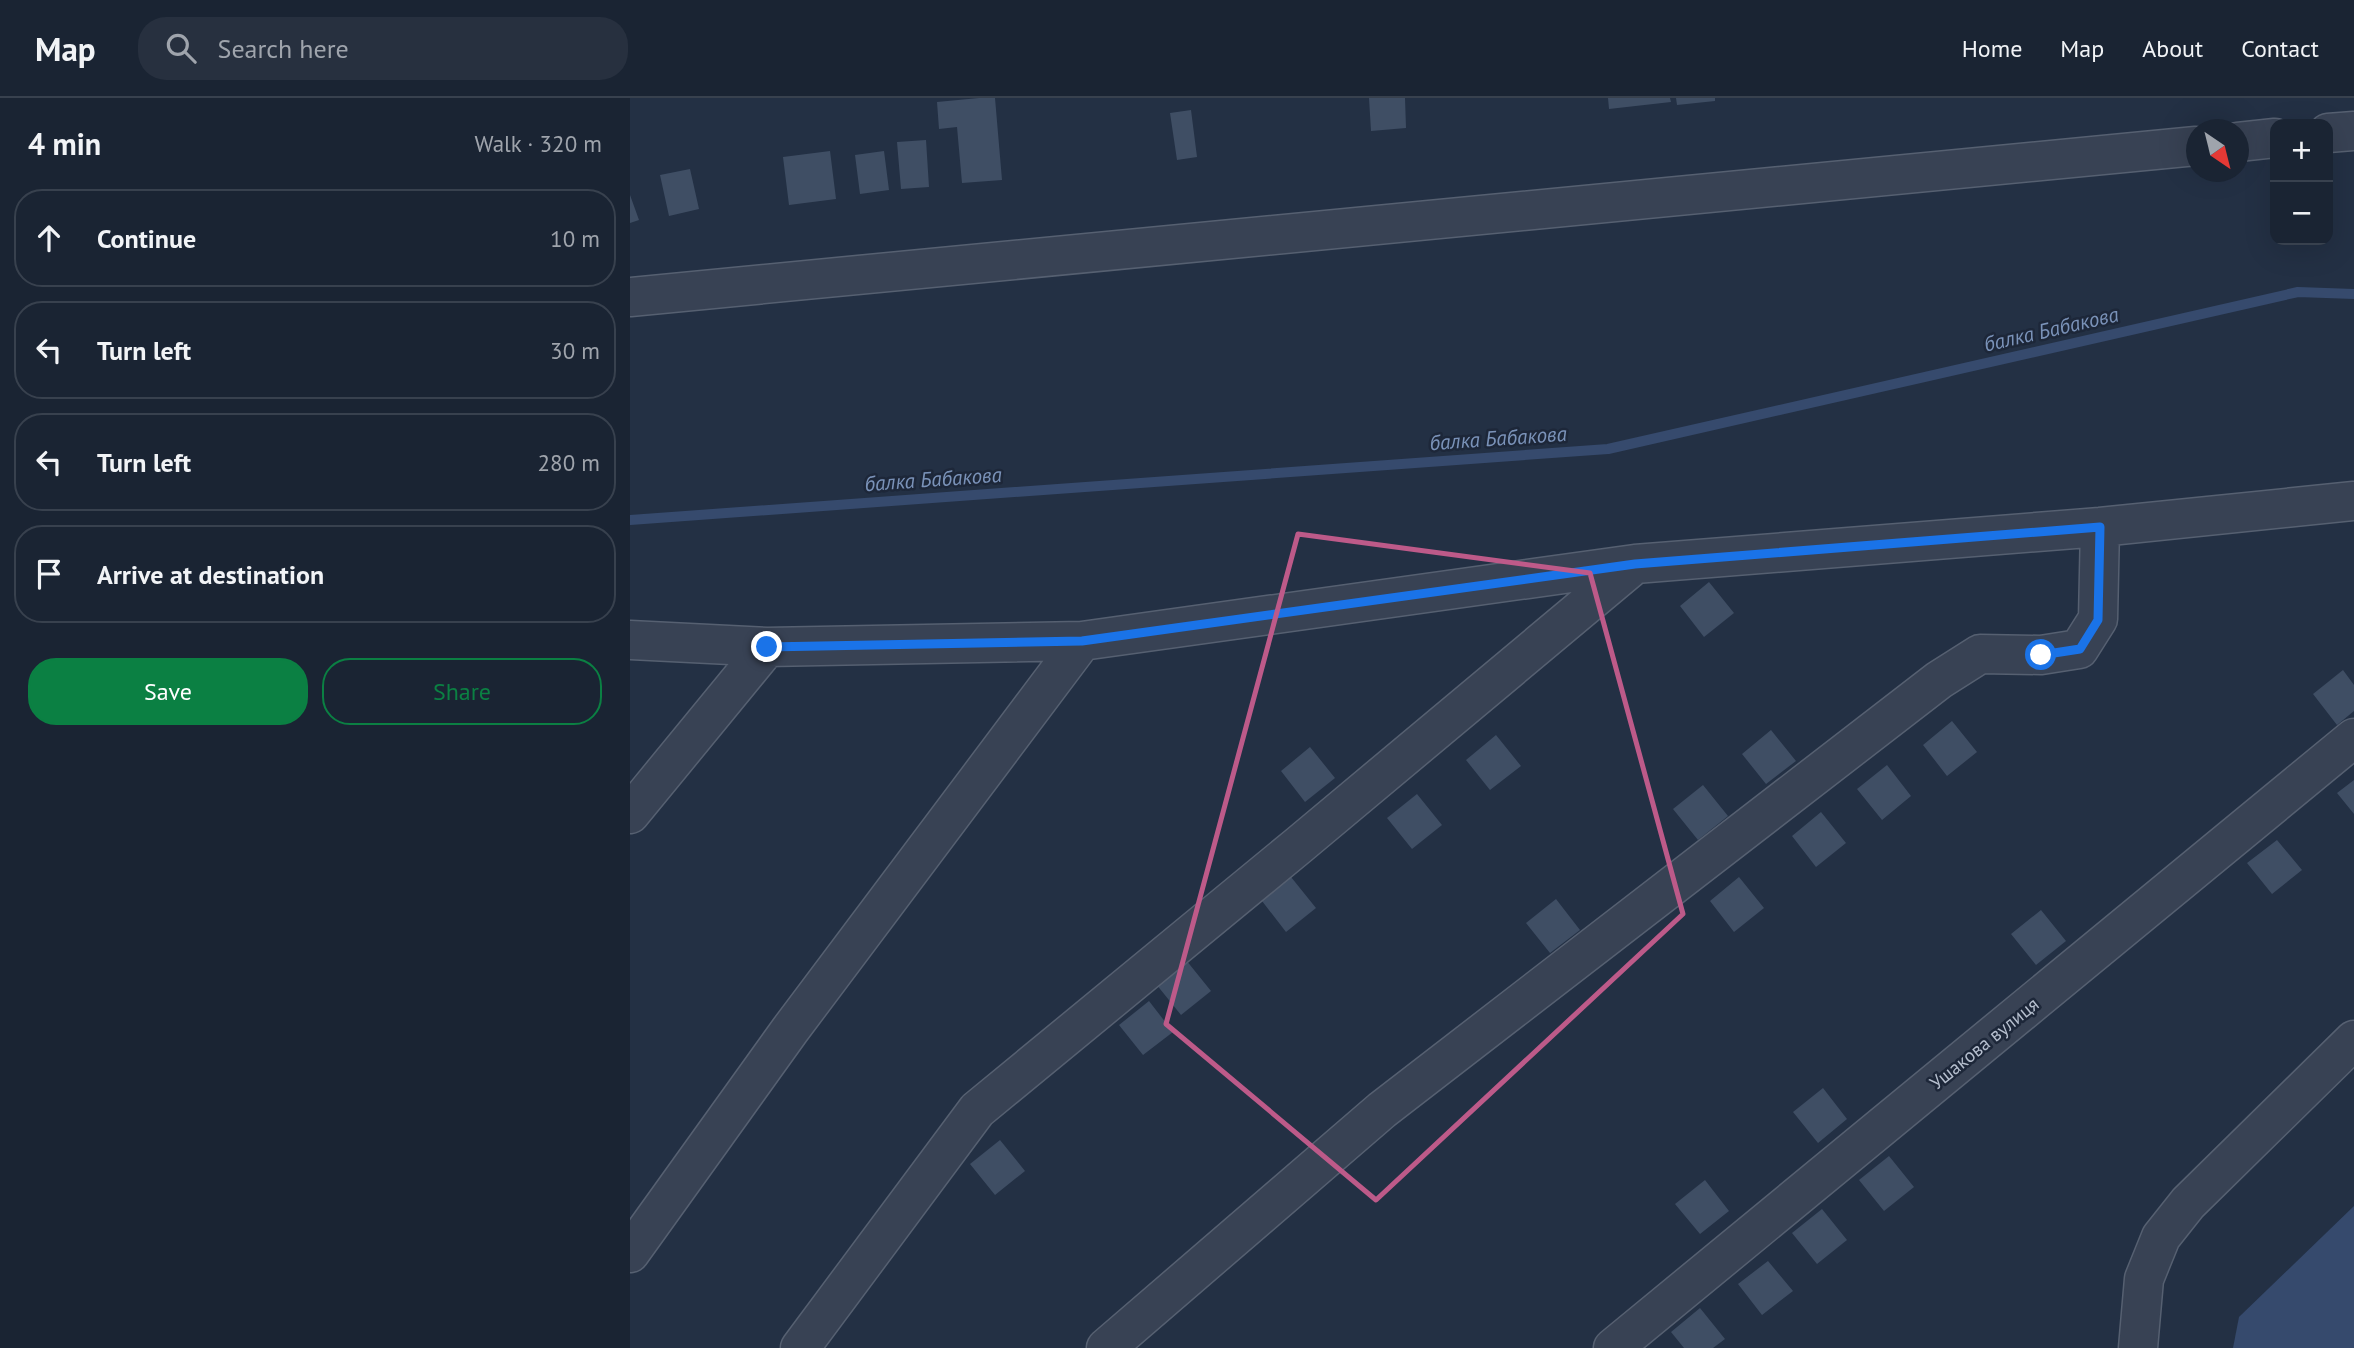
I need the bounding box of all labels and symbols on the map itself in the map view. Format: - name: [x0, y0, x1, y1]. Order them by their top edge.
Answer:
- north arrow: [2186, 119, 2249, 182]
- water label: балка Бабакова: [1981, 300, 2122, 358]
- water label: балка Бабакова: [1428, 420, 1568, 456]
- water label: балка Бабакова: [863, 461, 1003, 497]
- route end: [751, 631, 782, 662]
- route start: [2025, 639, 2056, 670]
- street label: Ушакова вулиця: [1925, 992, 2043, 1094]

